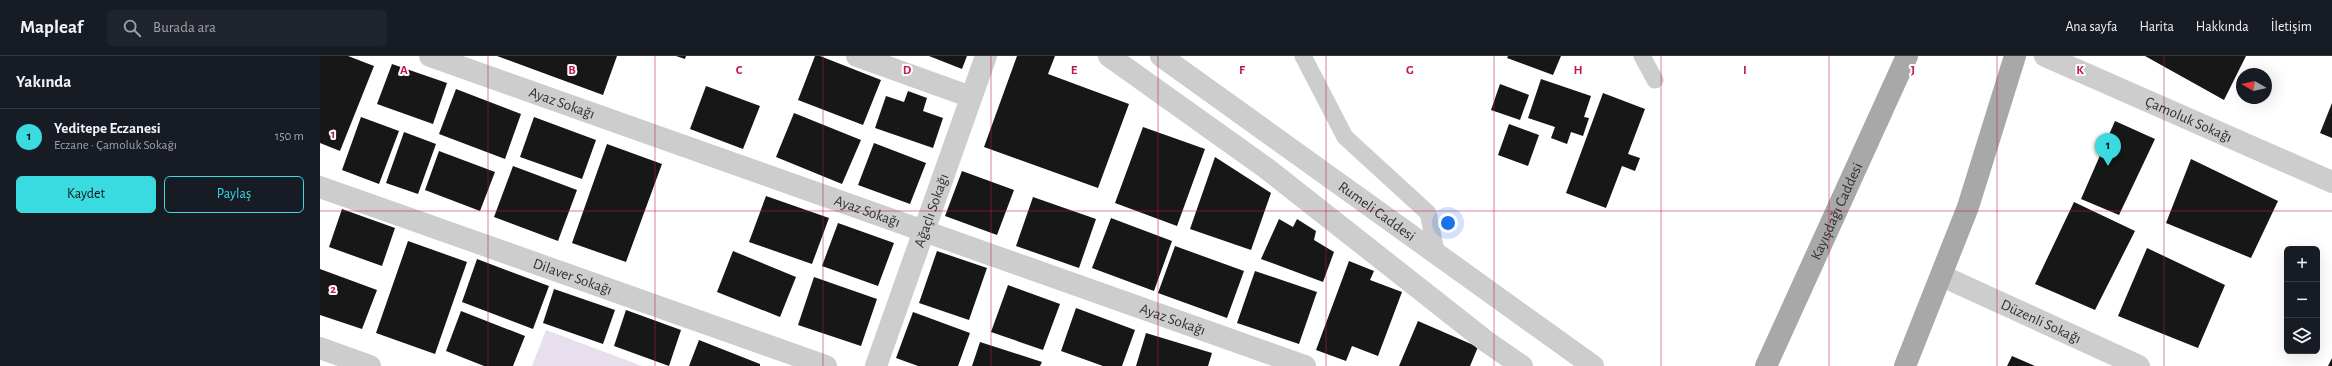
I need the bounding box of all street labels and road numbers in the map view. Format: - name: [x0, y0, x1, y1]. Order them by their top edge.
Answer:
- street label: Ayaz Sokağı: [527, 85, 597, 122]
- street label: Çamoluk Sokağı: [2143, 94, 2234, 145]
- street label: Kayışdağı Caddesi: [1808, 161, 1865, 262]
- street label: Ağaçlı Sokağı: [912, 172, 952, 249]
- street label: Rumeli Caddesi: [1336, 179, 1418, 244]
- street label: Ayaz Sokağı: [832, 193, 902, 230]
- street label: Dilaver Sokağı: [531, 256, 614, 298]
- street label: Düzenli Sokağı: [1999, 297, 2083, 347]
- street label: Ayaz Sokağı: [1138, 301, 1208, 338]

